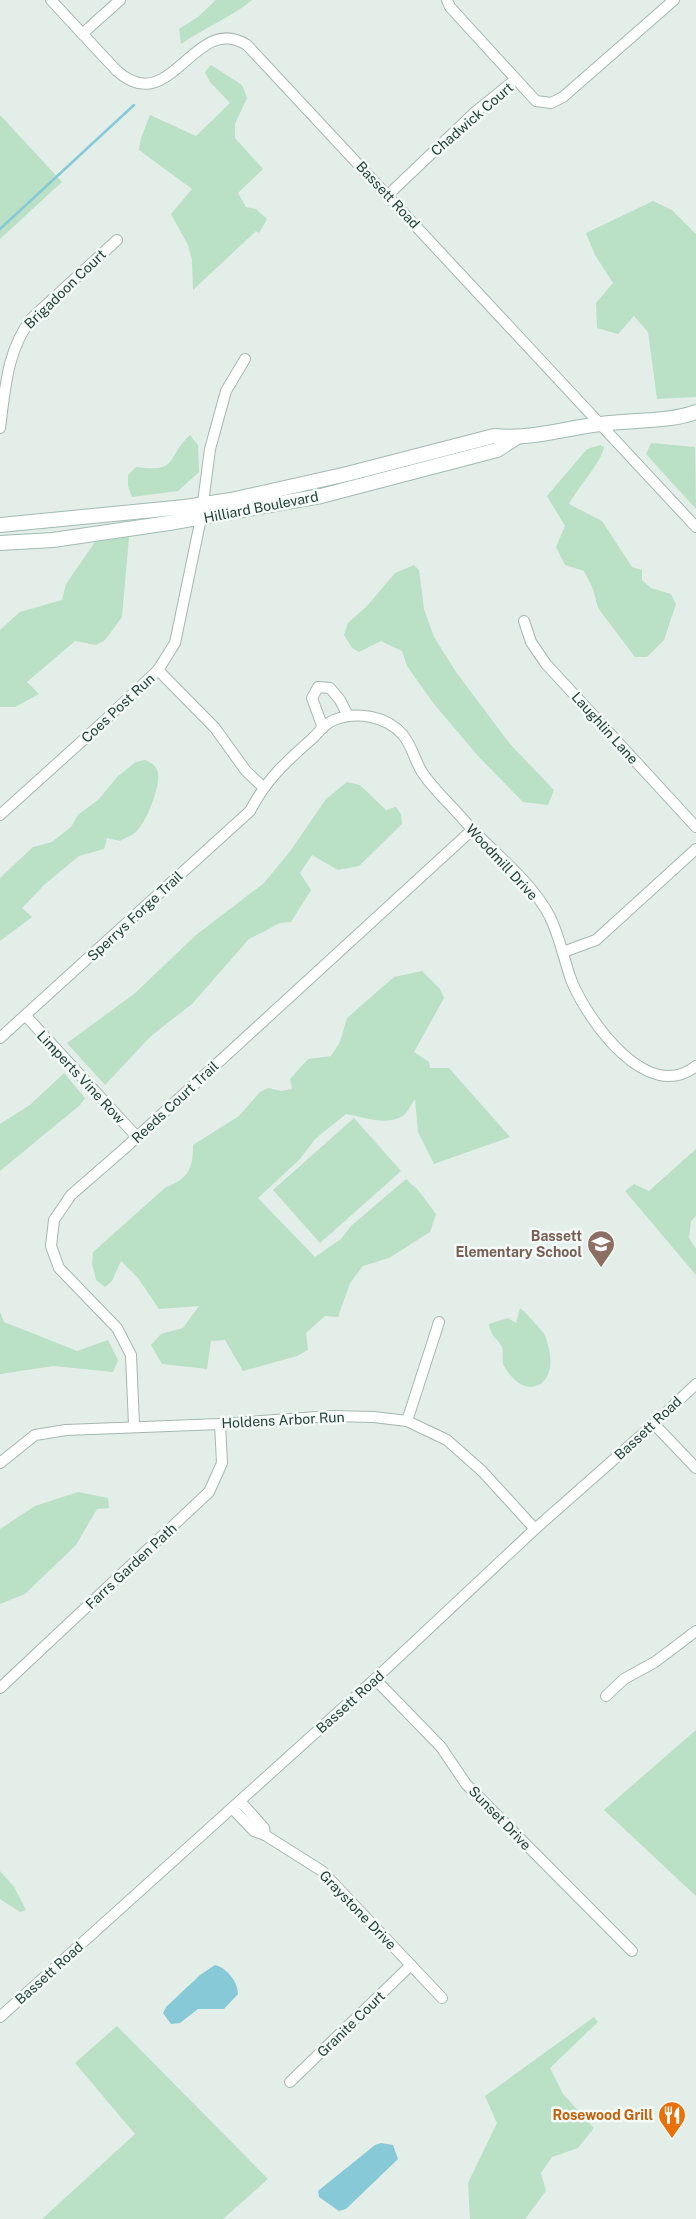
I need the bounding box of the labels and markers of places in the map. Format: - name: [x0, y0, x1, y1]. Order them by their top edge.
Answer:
- place label: Bassett Elementary School: [455, 1228, 582, 1260]
- school or university icon: Bassett Elementary School: [586, 1229, 616, 1268]
- restaurant icon: Rosewood Grill: [657, 2100, 687, 2139]
- place label: Rosewood Grill: [552, 2107, 653, 2123]

